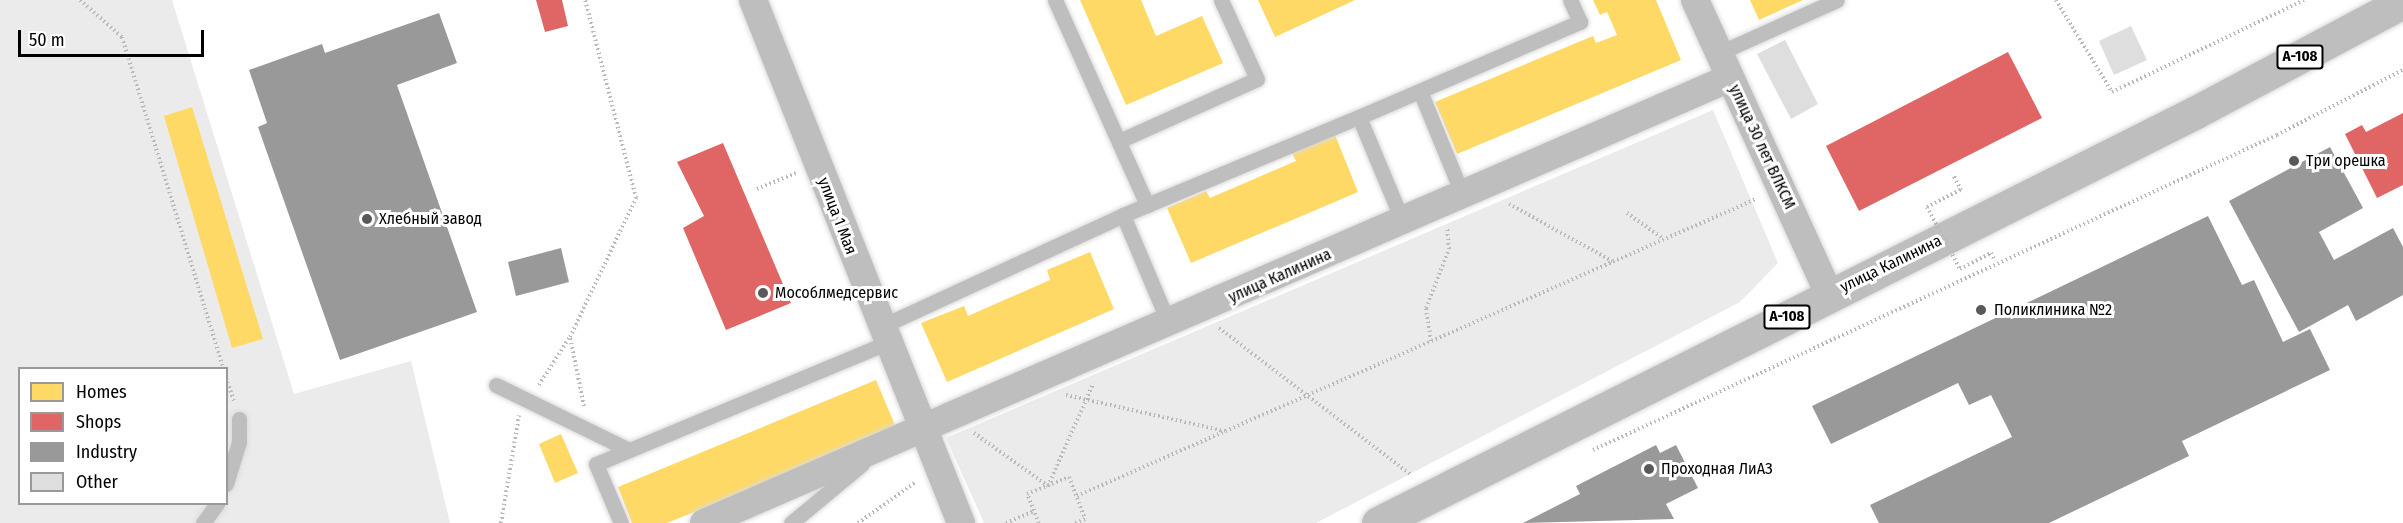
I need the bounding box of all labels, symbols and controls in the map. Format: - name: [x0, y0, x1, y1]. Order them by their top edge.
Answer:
- scale bar: [21, 18, 207, 56]
- text: 50 m: [29, 29, 65, 51]
- road number: А-108: [2276, 45, 2324, 69]
- street label: улица 30 лет ВЛКСМ: [1725, 82, 1799, 212]
- place label: Три орешка: [2306, 151, 2386, 171]
- marker: Три орешка: [2287, 154, 2301, 168]
- street label: улица 1 Мая: [814, 175, 860, 257]
- place label: Хлебный завод: [379, 209, 482, 229]
- marker: Хлебный завод: [360, 212, 374, 226]
- street label: улица Калинина: [1837, 231, 1945, 297]
- street label: улица Калинина: [1226, 245, 1334, 307]
- place label: Мособлмедсервис: [775, 283, 898, 303]
- marker: Мособлмедсервис: [756, 286, 770, 300]
- place label: Поликлиника №2: [1994, 300, 2112, 320]
- marker: Поликлиника №2: [1972, 301, 1990, 319]
- road number: А-108: [1763, 305, 1811, 329]
- legend: [18, 367, 228, 505]
- text: Homes: [76, 381, 127, 403]
- text: Shops: [76, 411, 121, 433]
- text: Industry: [76, 441, 137, 463]
- place label: Проходная ЛиАЗ: [1661, 459, 1773, 479]
- marker: Проходная ЛиАЗ: [1642, 462, 1656, 476]
- text: Other: [76, 471, 118, 493]

